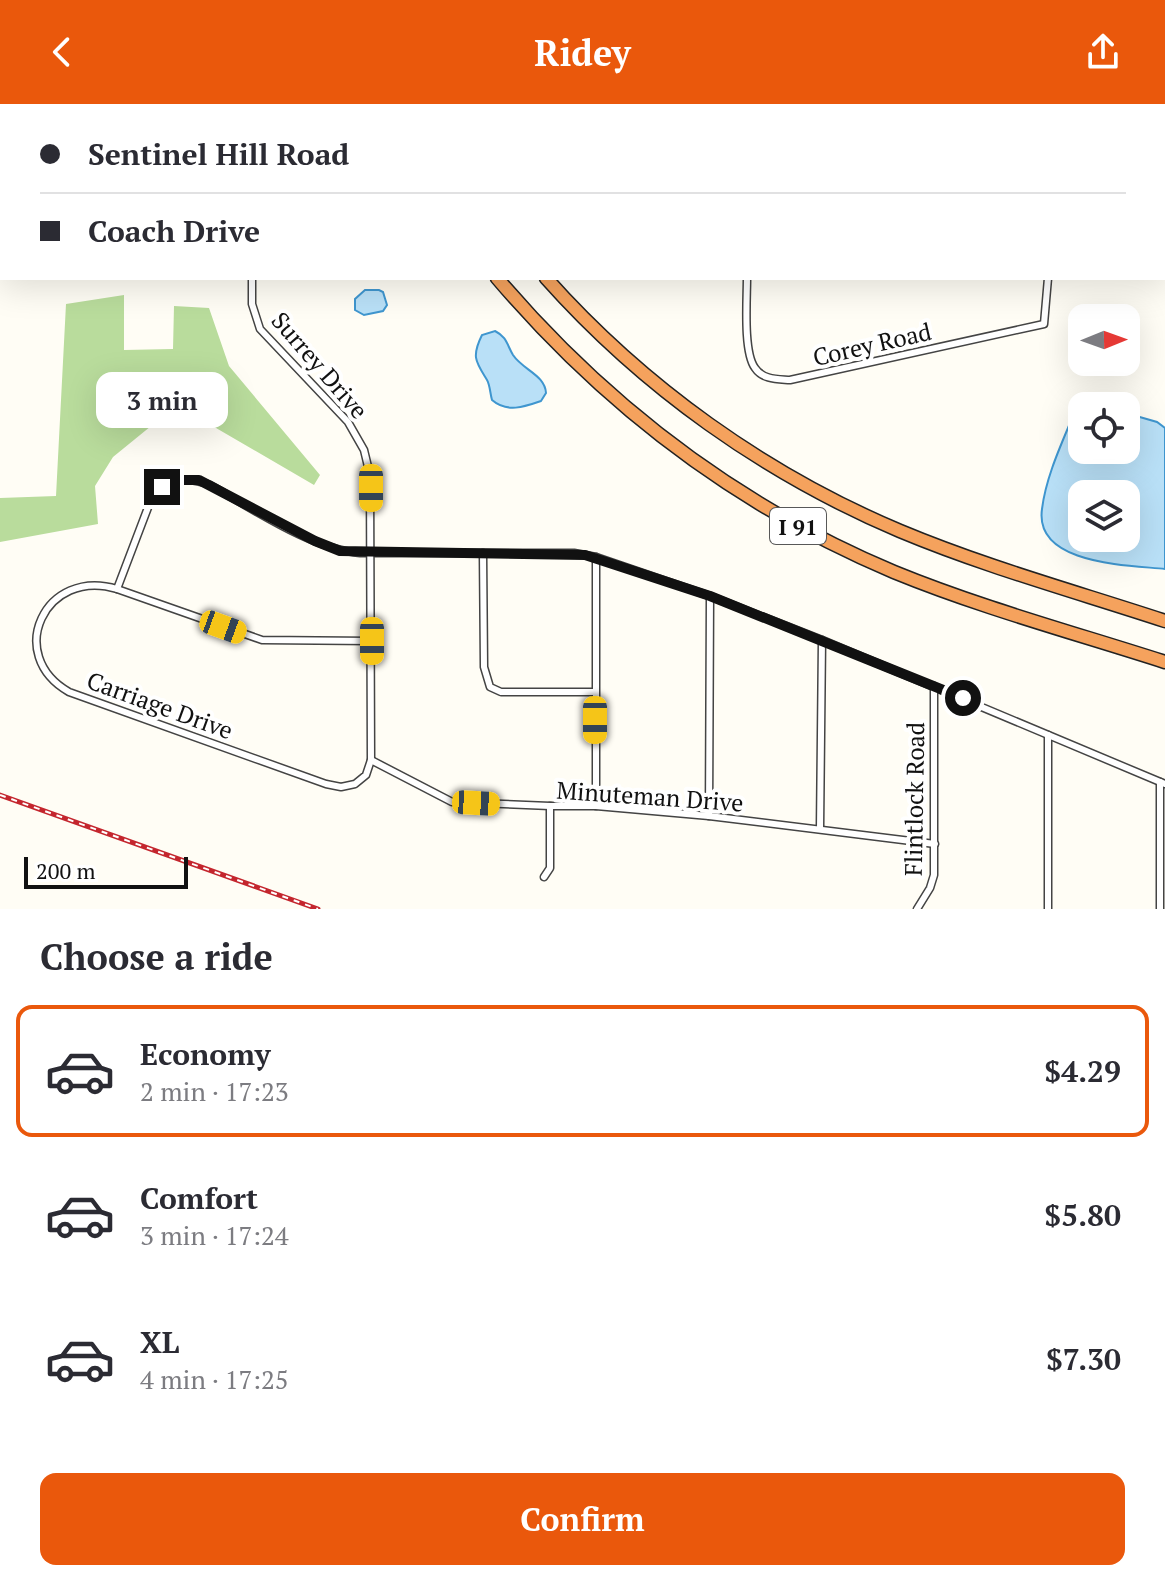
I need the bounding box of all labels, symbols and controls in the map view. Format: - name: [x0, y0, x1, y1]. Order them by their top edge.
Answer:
- text: Ridey: [534, 29, 631, 76]
- icon: back: [40, 30, 84, 74]
- icon: share: [1081, 30, 1125, 74]
- text: Sentinel Hill Road: [88, 134, 349, 174]
- text: Coach Drive: [88, 211, 260, 251]
- north arrow: [1068, 304, 1140, 376]
- map controls: [1068, 304, 1140, 552]
- street label: Surrey Drive: [265, 305, 375, 425]
- street label: Corey Road: [810, 315, 934, 373]
- callout: 3 min: [96, 371, 228, 427]
- text: 3 min: [126, 383, 198, 417]
- button: locate: [1068, 392, 1140, 464]
- car: [359, 464, 383, 512]
- route end: [144, 469, 180, 505]
- button: layers: [1068, 480, 1140, 552]
- road number: I 91: [770, 508, 826, 544]
- car: [196, 608, 250, 646]
- car: [360, 617, 384, 665]
- street label: Carriage Drive: [83, 664, 237, 746]
- route start: [945, 680, 981, 716]
- car: [583, 696, 607, 744]
- street label: Flintlock Road: [897, 722, 931, 876]
- street label: Minuteman Drive: [556, 774, 744, 818]
- car: [451, 790, 501, 816]
- scale bar: [24, 853, 188, 889]
- text: 200 m: [36, 856, 96, 885]
- text: Choose a ride: [40, 933, 273, 980]
- text: Economy: [140, 1034, 271, 1074]
- icon: car: [44, 1035, 116, 1107]
- text: $4.29: [1044, 1051, 1121, 1091]
- text: 2 min · 17:23: [140, 1074, 289, 1108]
- text: Comfort: [140, 1178, 258, 1218]
- icon: car: [44, 1179, 116, 1251]
- text: $5.80: [1044, 1195, 1121, 1235]
- text: 3 min · 17:24: [140, 1218, 289, 1252]
- text: XL: [140, 1322, 179, 1362]
- icon: car: [44, 1323, 116, 1395]
- text: $7.30: [1046, 1339, 1121, 1379]
- text: 4 min · 17:25: [140, 1362, 289, 1396]
- button: Confirm: [40, 1473, 1125, 1565]

